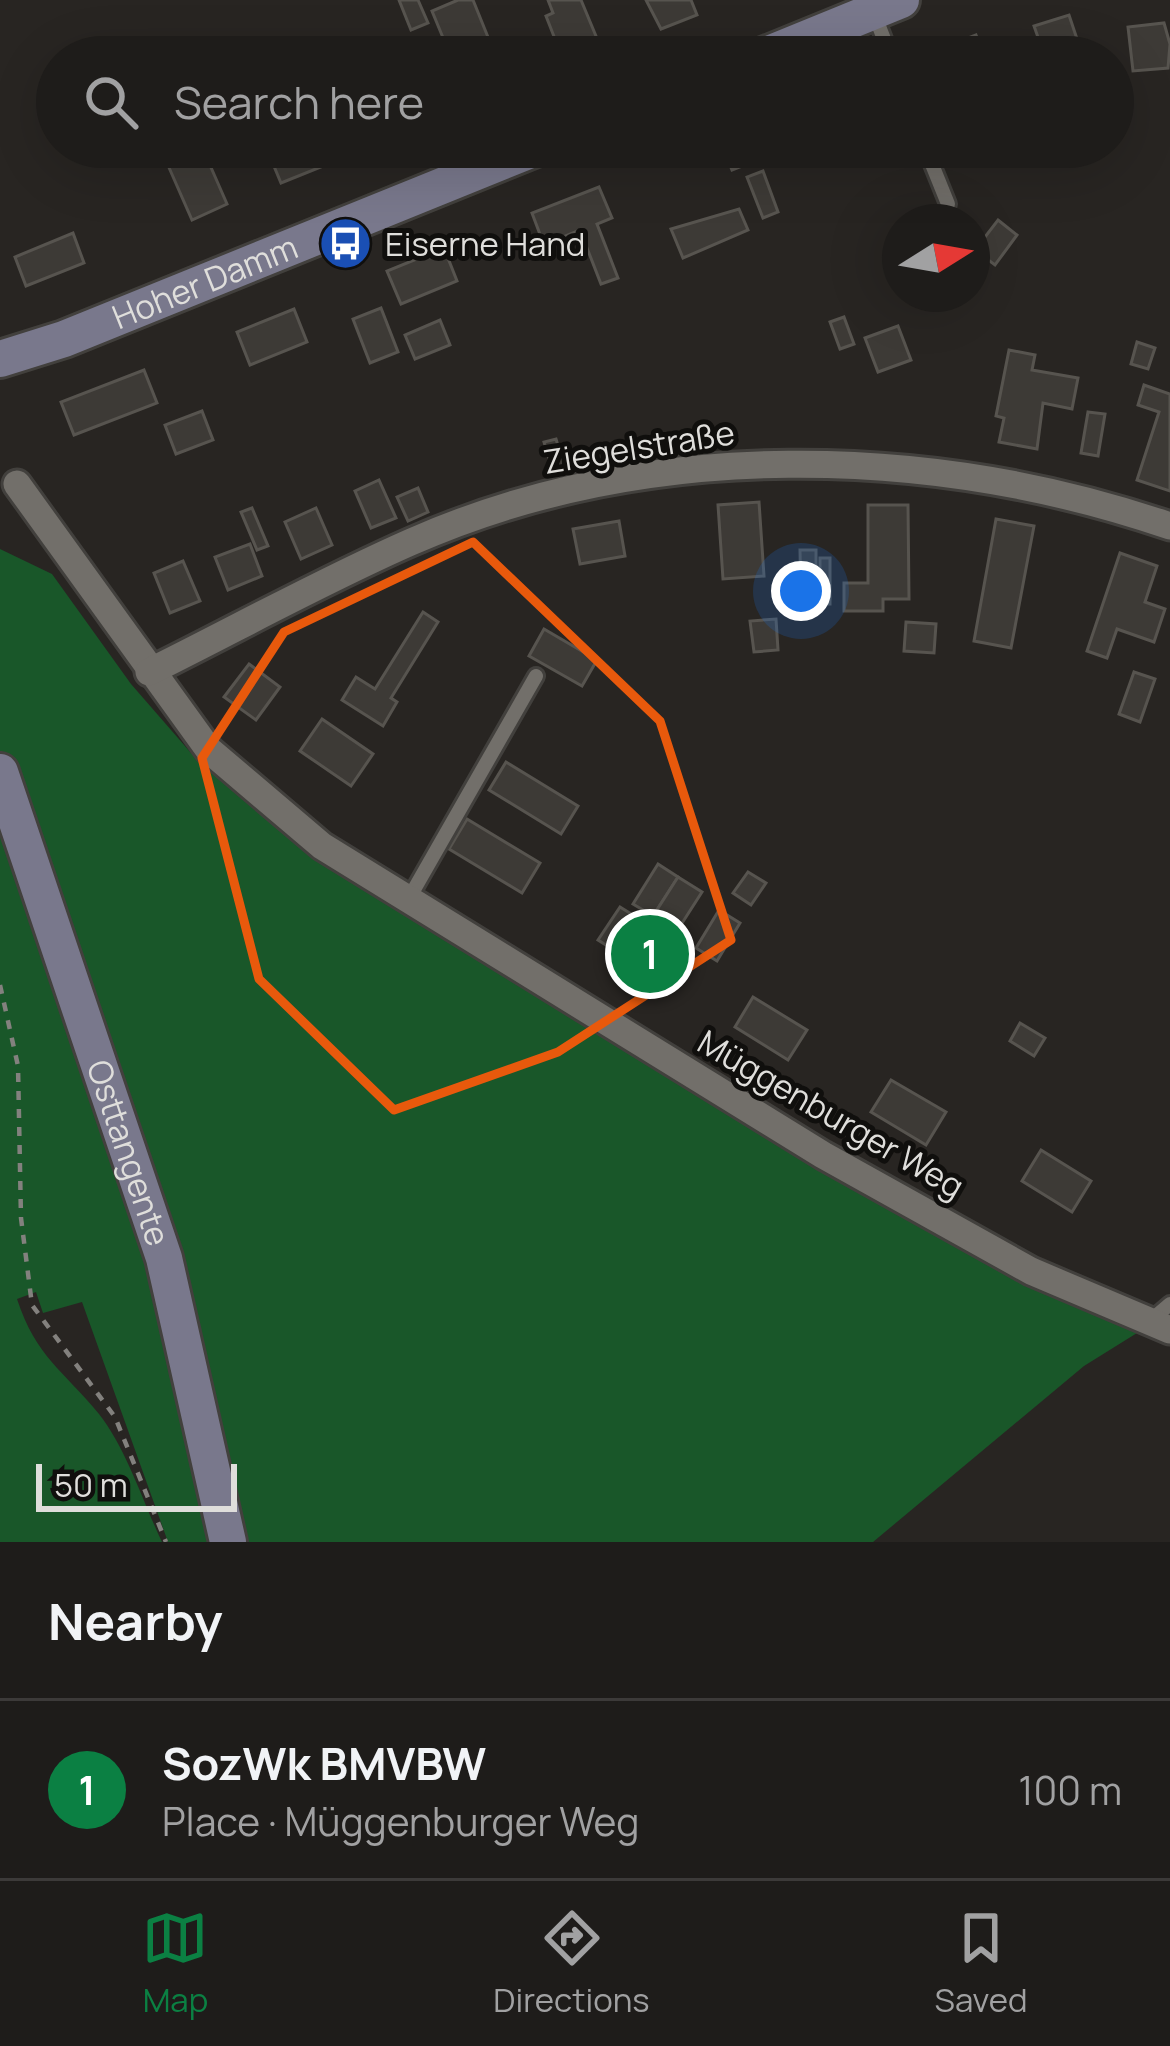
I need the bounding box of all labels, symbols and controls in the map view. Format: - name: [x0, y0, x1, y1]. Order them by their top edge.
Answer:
- search box: [36, 36, 1134, 168]
- icon: search: [78, 69, 144, 135]
- text: Search here: [174, 71, 424, 133]
- north arrow: [882, 204, 990, 312]
- bus stop icon: Eiserne Hand: [318, 216, 374, 272]
- place label: Eiserne Hand: [385, 221, 585, 266]
- street label: Hoher Damm: [105, 224, 304, 339]
- street label: Ziegelstraße: [540, 409, 738, 484]
- your location: [771, 561, 831, 621]
- pin: 1: [611, 909, 689, 999]
- street label: Müggenburger Weg: [690, 1019, 972, 1208]
- street label: Osttangente: [77, 1054, 181, 1252]
- scale bar: [36, 1458, 237, 1511]
- text: 50 m: [54, 1462, 128, 1507]
- text: Nearby: [48, 1586, 223, 1655]
- text: SozWk BMVBW: [162, 1732, 486, 1794]
- text: 1: [78, 1763, 96, 1817]
- text: 100 m: [1018, 1763, 1122, 1817]
- text: Place · Müggenburger Weg: [162, 1794, 639, 1848]
- tab: Map: [142, 1905, 208, 2022]
- tab: Directions: [493, 1905, 650, 2022]
- tab: Saved: [935, 1905, 1028, 2022]

